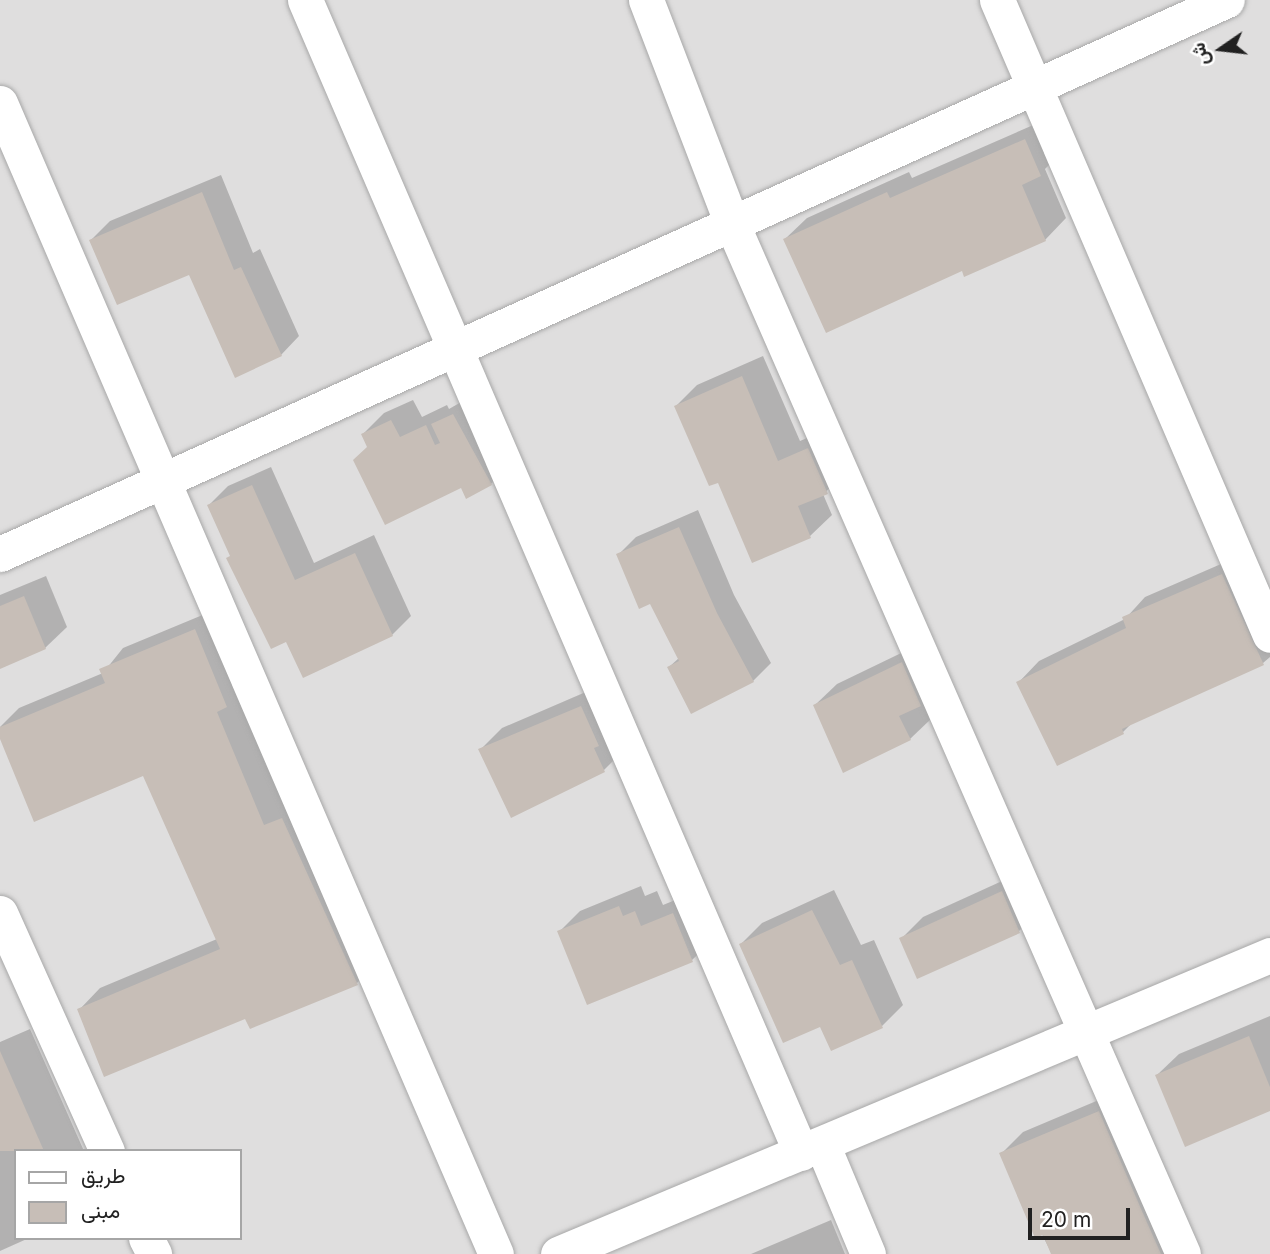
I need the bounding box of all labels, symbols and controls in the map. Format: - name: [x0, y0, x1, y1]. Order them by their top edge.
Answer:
- north arrow: [1186, 14, 1256, 84]
- text: ش: [1186, 40, 1214, 68]
- legend: [14, 1149, 242, 1240]
- text: طريق: [81, 1163, 126, 1188]
- scale bar: [1032, 1194, 1134, 1238]
- text: مبنى: [81, 1198, 120, 1223]
- text: 20 m: [1041, 1207, 1091, 1232]

